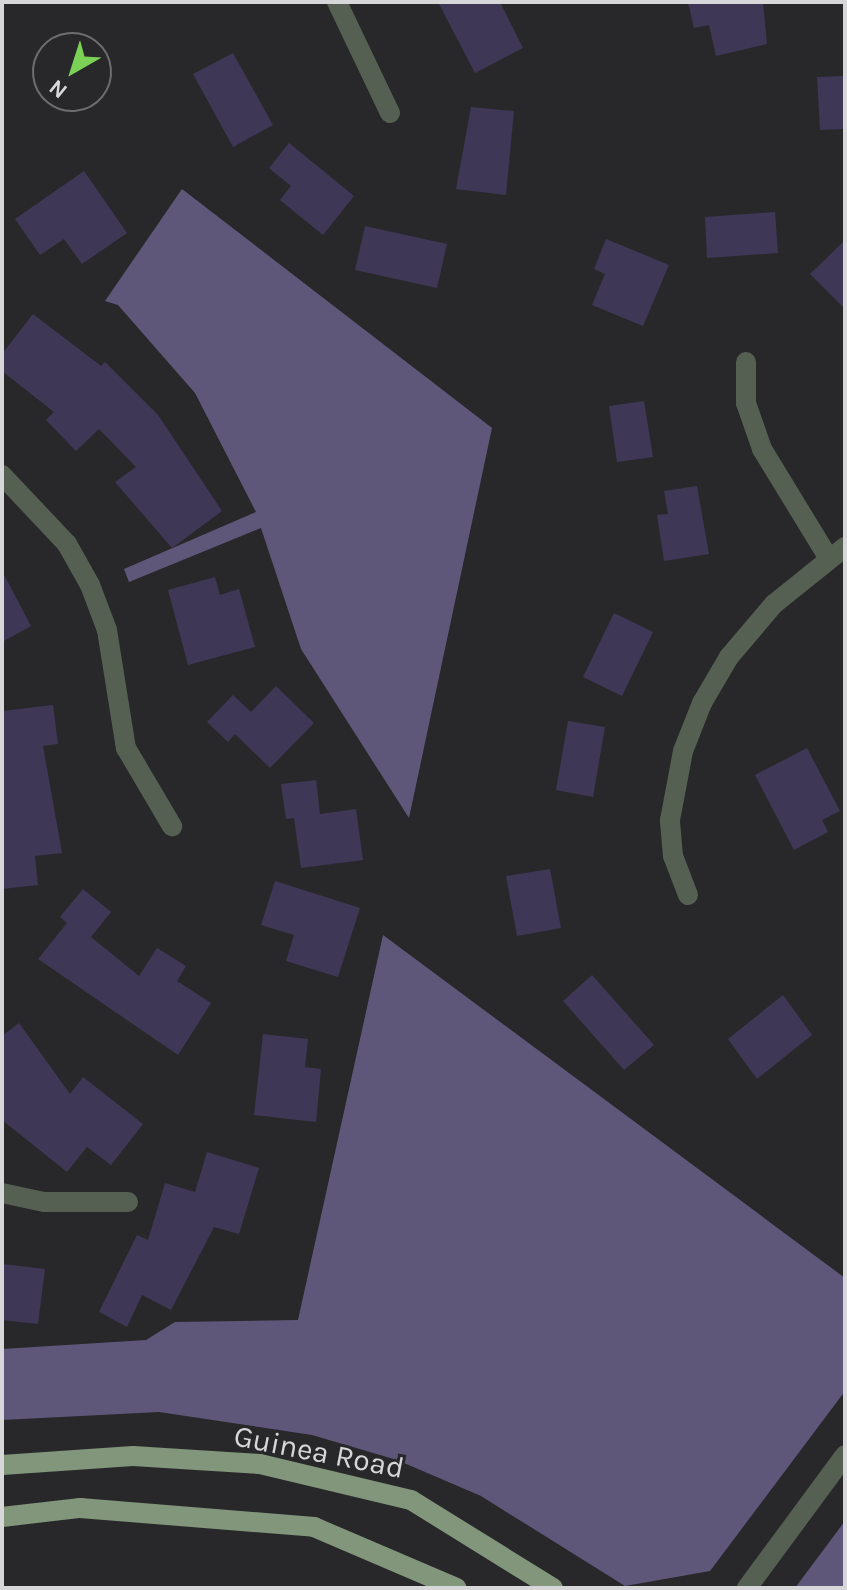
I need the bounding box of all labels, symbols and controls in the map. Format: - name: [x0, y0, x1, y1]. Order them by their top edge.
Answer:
- north arrow: [32, 32, 112, 112]
- text: N: [44, 74, 72, 104]
- street label: Guinea Road: [231, 1418, 407, 1486]

